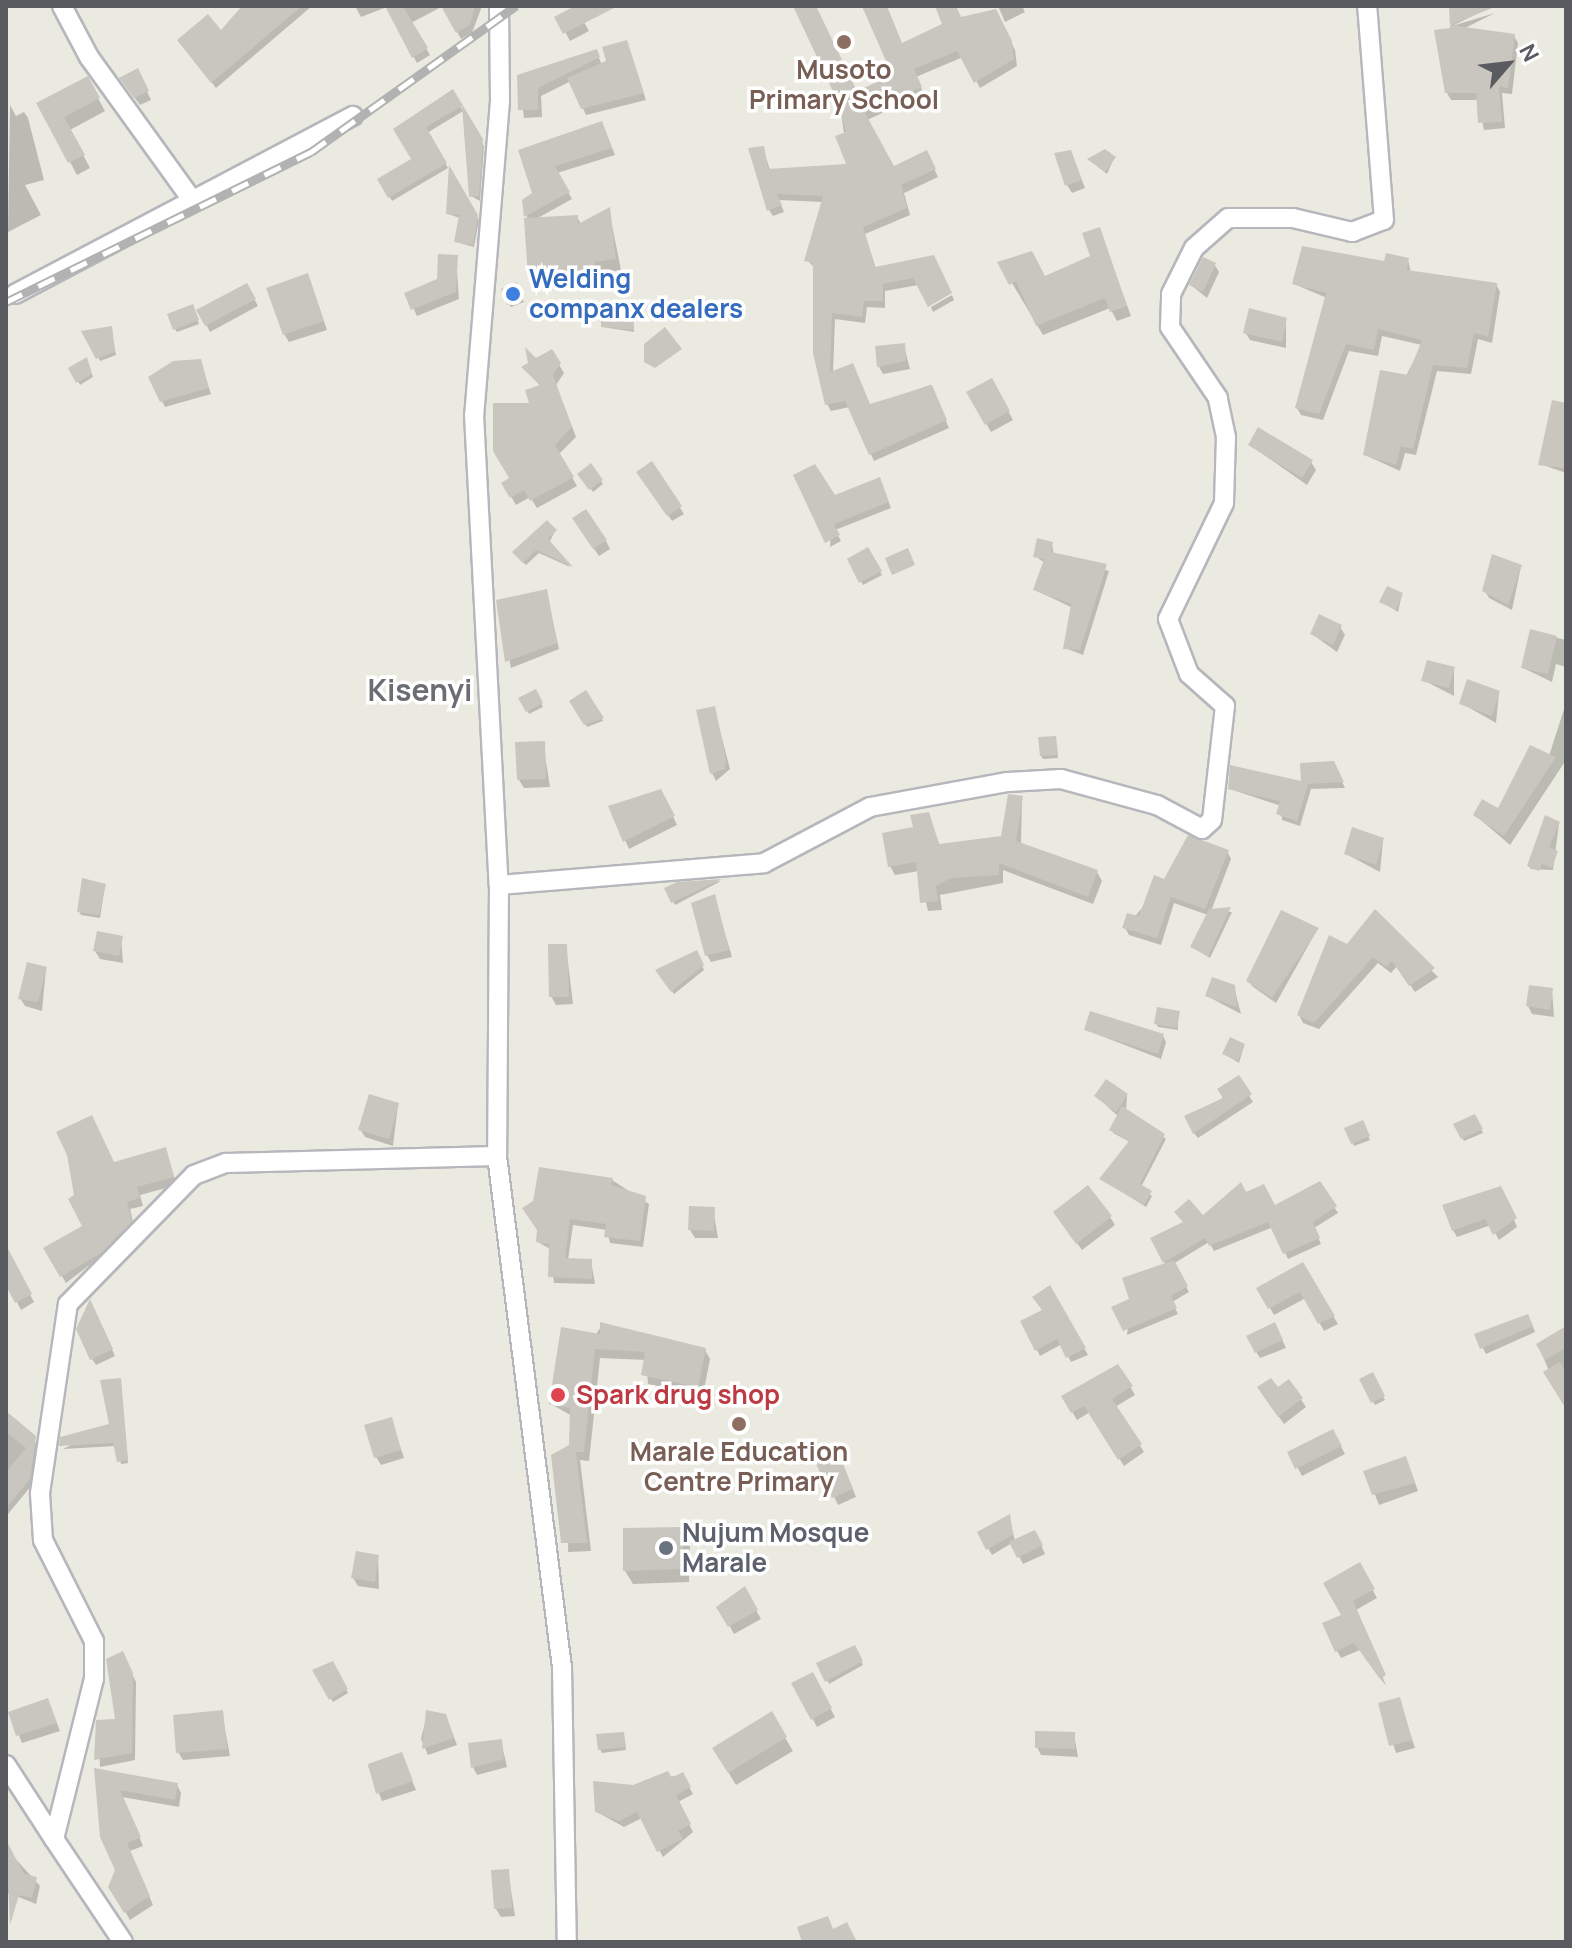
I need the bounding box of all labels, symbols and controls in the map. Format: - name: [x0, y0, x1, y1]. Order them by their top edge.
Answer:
- north arrow: [1468, 24, 1548, 104]
- marker: Musoto Primary School: [835, 33, 853, 51]
- text: N: [1512, 39, 1546, 67]
- place label: Musoto Primary School: [749, 54, 939, 116]
- place label: Welding companx dealers: [529, 263, 743, 324]
- marker: Welding companx dealers: [504, 285, 522, 303]
- district label: Kisenyi: [367, 672, 473, 708]
- place label: Spark drug shop: [576, 1379, 780, 1411]
- marker: Spark drug shop: [547, 1384, 569, 1406]
- marker: Marale Education Centre Primary: [730, 1415, 748, 1433]
- place label: Marale Education Centre Primary: [630, 1436, 848, 1498]
- place label: Nujum Mosque Marale: [682, 1517, 869, 1578]
- marker: Nujum Mosque Marale: [657, 1539, 675, 1557]

